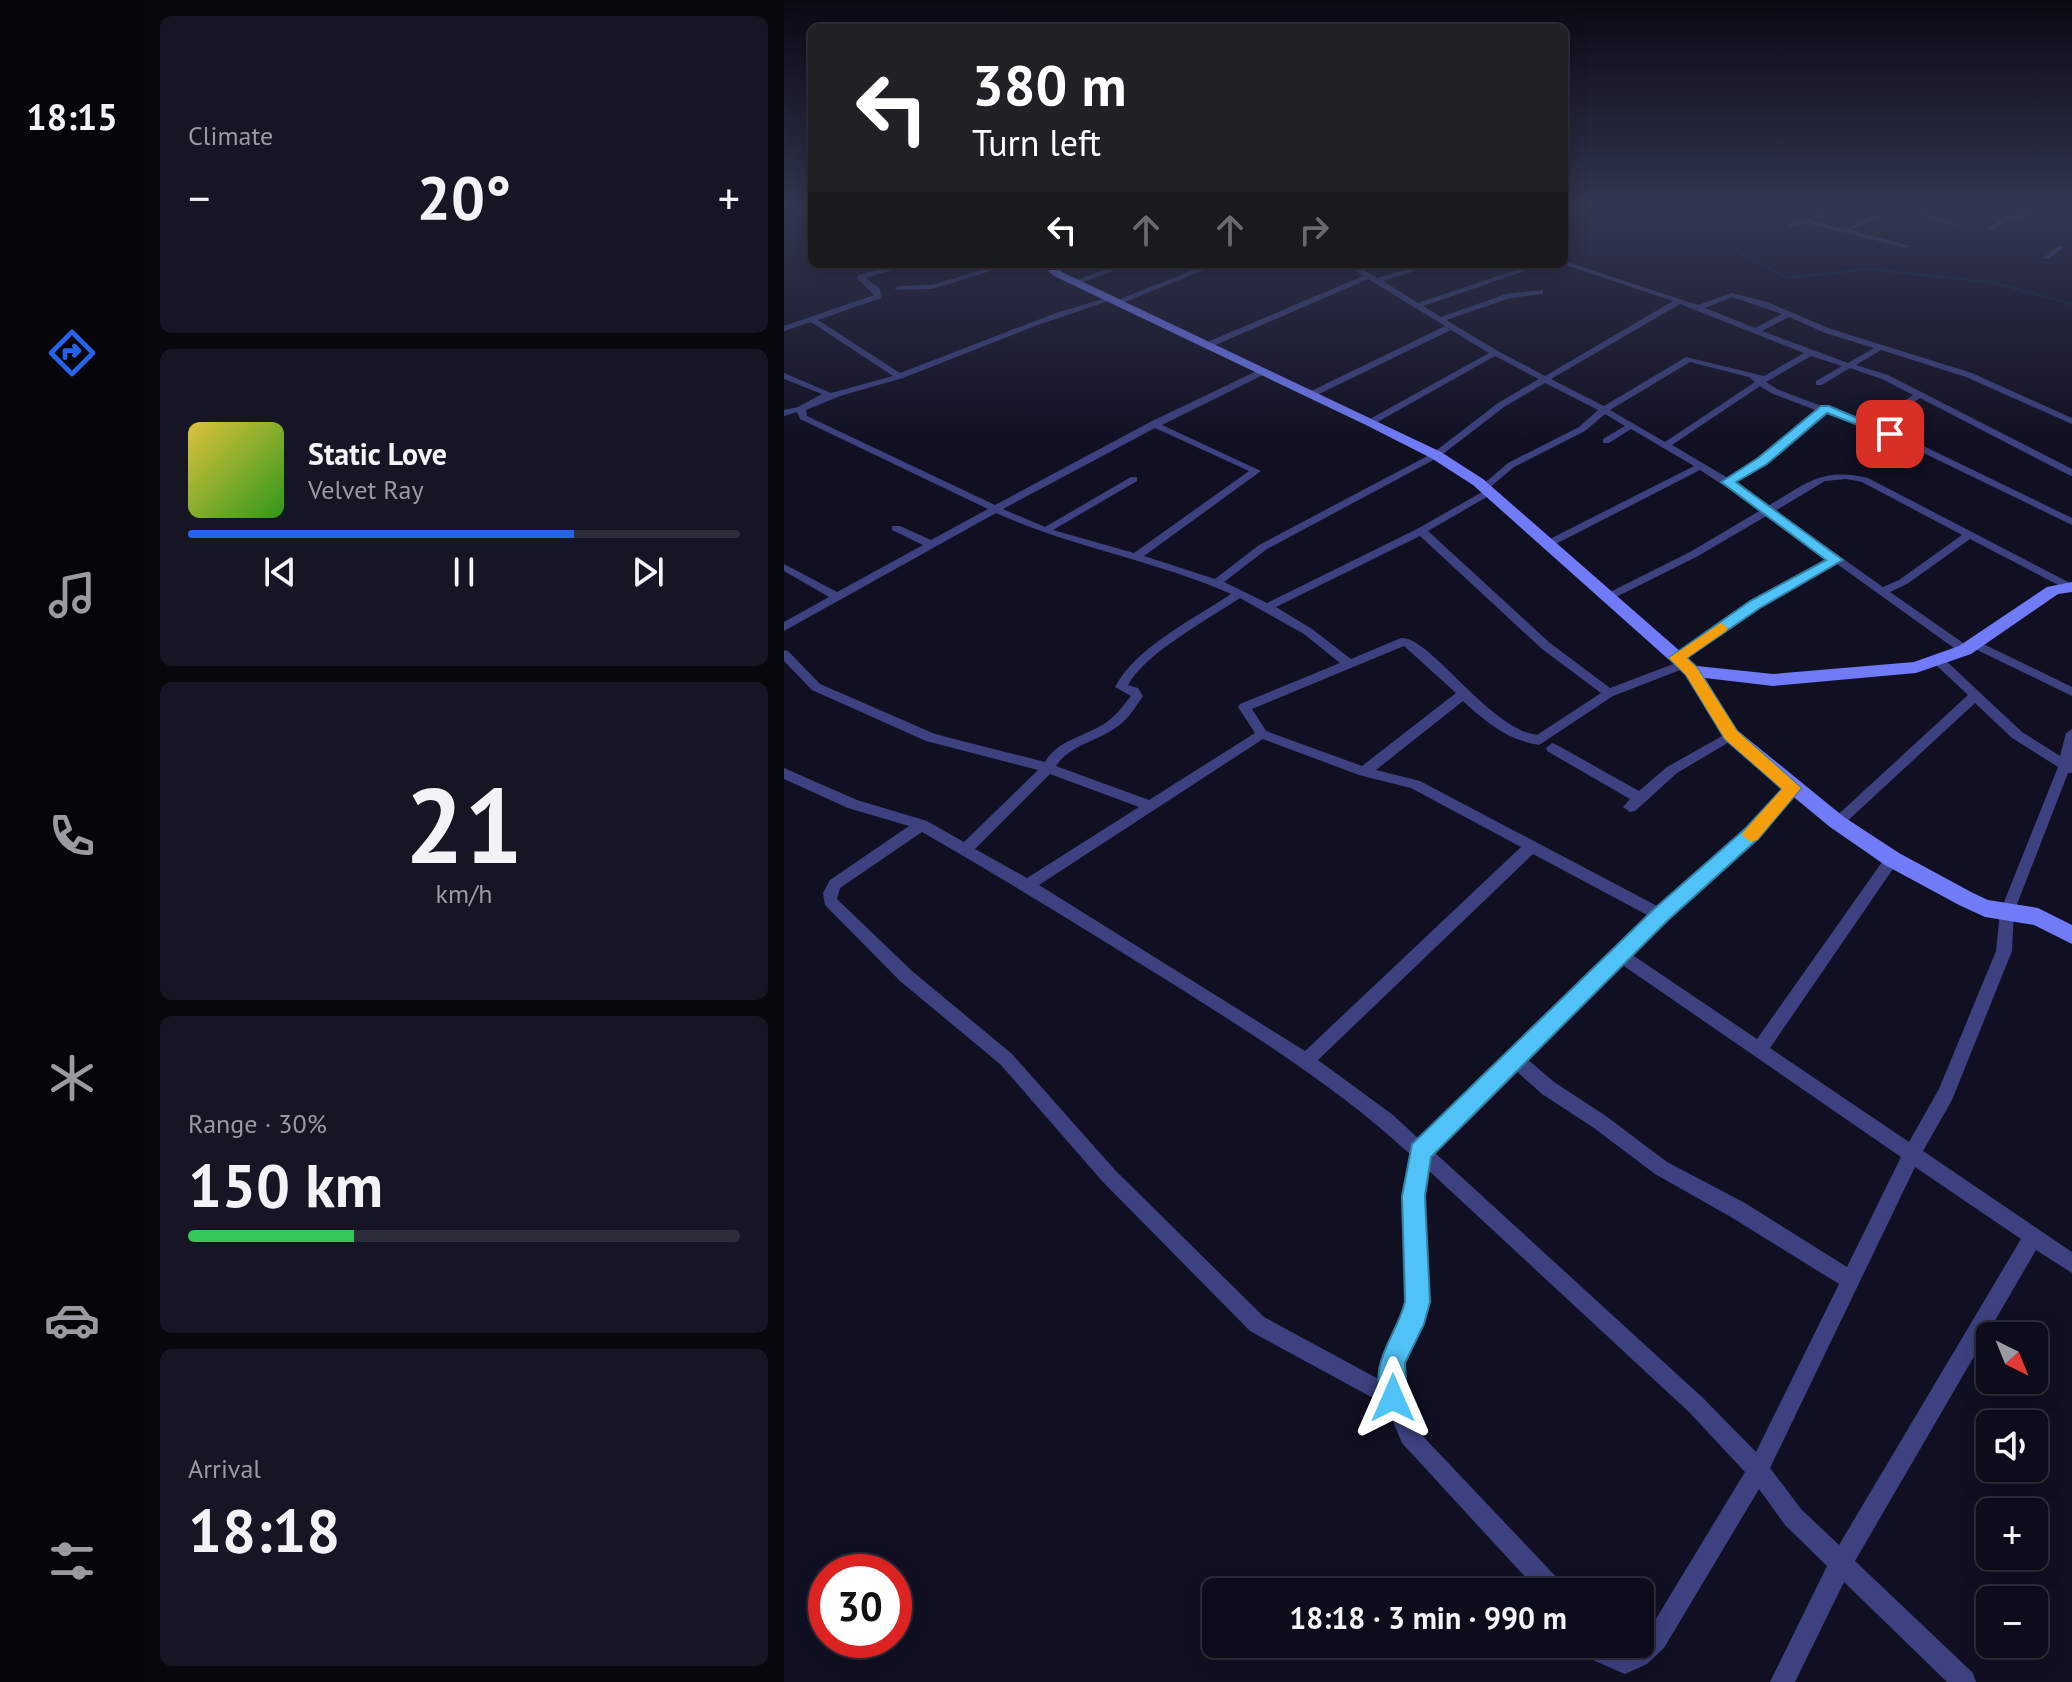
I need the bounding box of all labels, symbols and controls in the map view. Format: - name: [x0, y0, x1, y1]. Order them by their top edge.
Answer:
- text: 380 m: [972, 49, 1127, 121]
- icon: left: [840, 56, 944, 160]
- text: 18:15: [26, 93, 118, 140]
- text: Climate: [188, 119, 273, 152]
- text: Turn left: [972, 119, 1101, 166]
- text: 20°: [417, 158, 511, 236]
- text: −: [188, 169, 210, 226]
- text: +: [718, 169, 740, 226]
- icon: left: [1040, 208, 1084, 252]
- icon: ahead: [1124, 208, 1168, 252]
- icon: ahead: [1208, 208, 1252, 252]
- icon: right: [1292, 208, 1336, 252]
- icon: directions: [44, 325, 100, 381]
- pin: [1856, 400, 1924, 468]
- icon: arrive: [1868, 412, 1912, 456]
- text: Static Love: [308, 434, 447, 473]
- text: Velvet Ray: [308, 473, 424, 506]
- icon: previous: [258, 550, 302, 594]
- icon: pause: [442, 550, 486, 594]
- icon: next: [626, 550, 670, 594]
- icon: music: [44, 567, 100, 623]
- text: 21: [405, 757, 523, 892]
- icon: phone: [44, 808, 100, 864]
- text: km/h: [436, 877, 493, 910]
- icon: climate: [44, 1050, 100, 1106]
- text: Range · 30%: [188, 1107, 327, 1140]
- text: 150 km: [188, 1146, 383, 1224]
- icon: car: [44, 1292, 100, 1348]
- north arrow: [1976, 1322, 2048, 1394]
- map controls: [1976, 1322, 2048, 1658]
- position arrow: [1351, 1356, 1435, 1440]
- button: sound: [1976, 1410, 2048, 1482]
- text: Arrival: [188, 1452, 261, 1485]
- text: 18:18: [188, 1491, 340, 1569]
- button: +: [1976, 1498, 2048, 1570]
- icon: filters: [44, 1533, 100, 1589]
- speed limit sign: 30: [808, 1554, 912, 1658]
- button: −: [1976, 1586, 2048, 1658]
- text: 18:18 · 3 min · 990 m: [1289, 1598, 1567, 1637]

